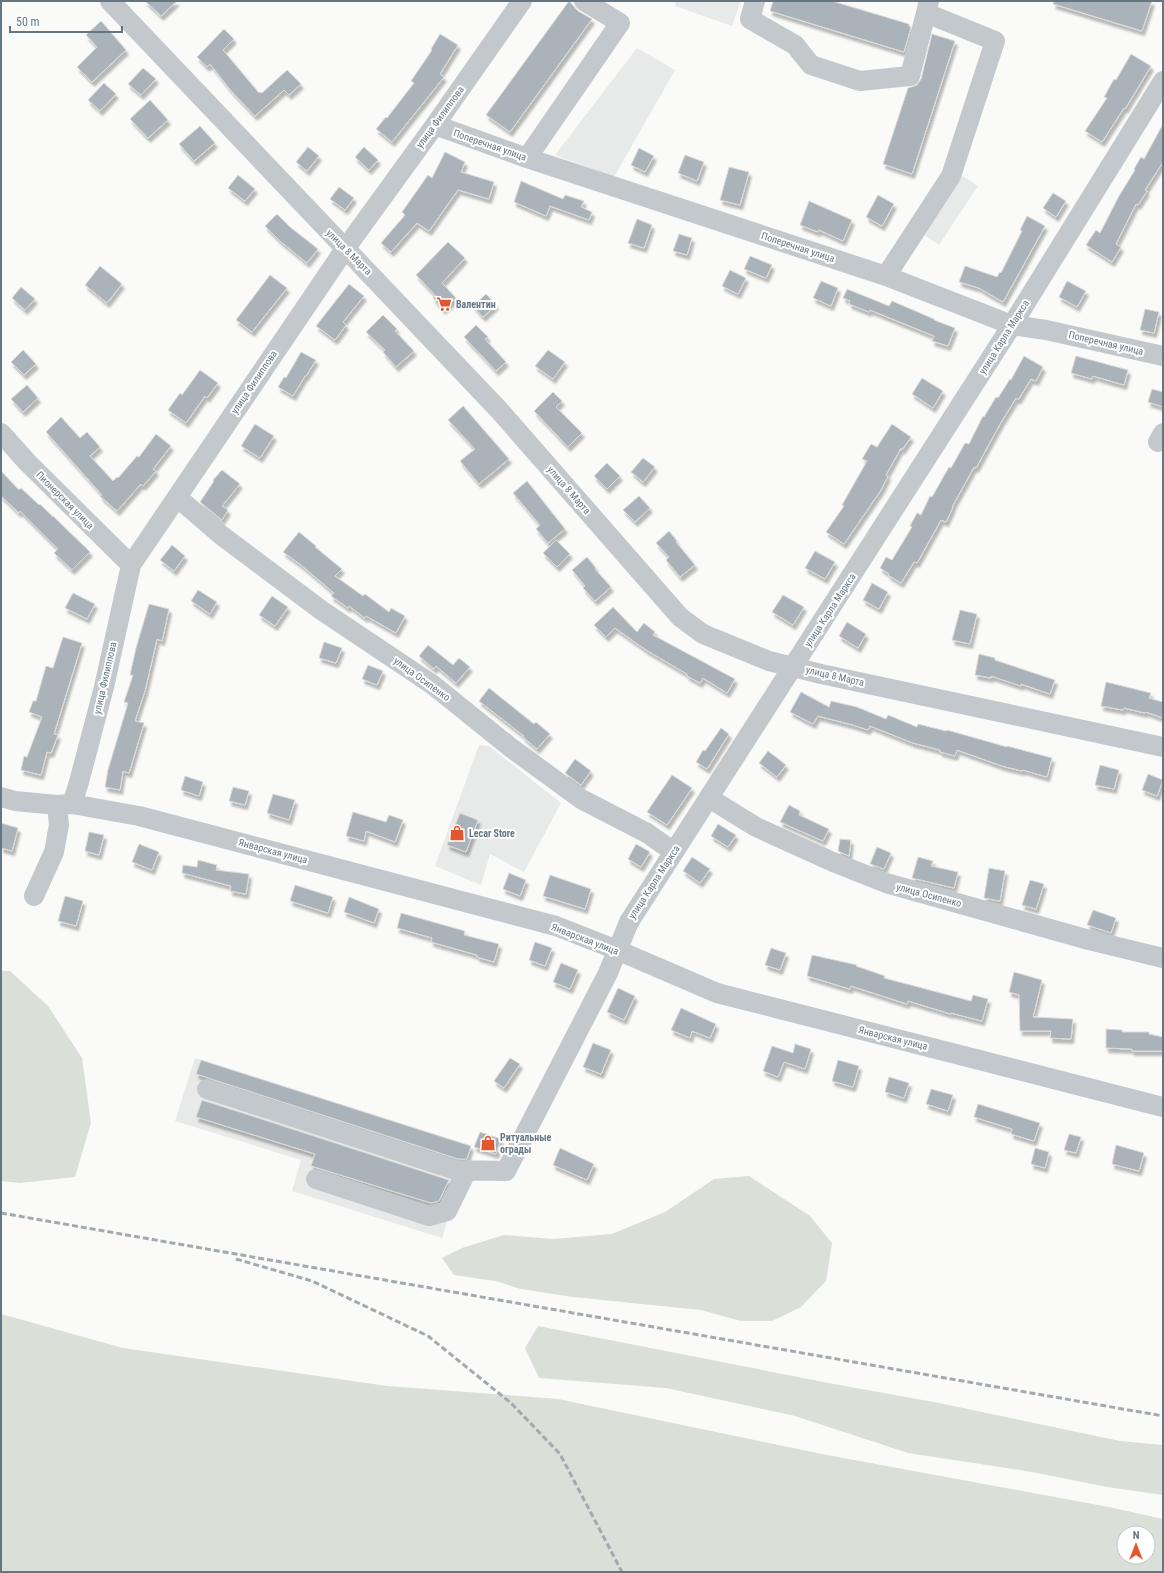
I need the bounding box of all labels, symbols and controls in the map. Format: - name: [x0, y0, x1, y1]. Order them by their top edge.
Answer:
- scale bar: [10, 8, 122, 34]
- text: 50 m: [16, 15, 40, 29]
- street label: улица Филиппова: [413, 83, 466, 150]
- street label: Поперечная улица: [452, 127, 528, 163]
- street label: улица 8 Марта: [324, 227, 374, 277]
- street label: Поперечная улица: [760, 230, 836, 264]
- supermarket icon: Валентин: [435, 295, 453, 313]
- street label: улица Карла Маркса: [977, 298, 1031, 376]
- place label: Валентин: [456, 299, 496, 310]
- street label: Поперечная улица: [1067, 329, 1145, 357]
- street label: улица Филиппова: [228, 348, 279, 416]
- street label: улица 8 Марта: [545, 464, 593, 516]
- street label: Пионерская улица: [34, 469, 96, 531]
- street label: улица Карла Маркса: [802, 571, 858, 649]
- street label: улица Филиппова: [90, 640, 119, 715]
- street label: улица Осипенко: [392, 655, 452, 703]
- street label: улица 8 Марта: [805, 664, 865, 688]
- shop icon: Lecar Store: [448, 824, 466, 842]
- place label: Lecar Store: [469, 828, 515, 839]
- street label: Январская улица: [237, 836, 309, 866]
- street label: улица Карла Маркса: [626, 843, 682, 921]
- street label: улица Осипенко: [895, 881, 963, 909]
- street label: Январская улица: [550, 921, 620, 957]
- street label: Январская улица: [857, 1024, 929, 1052]
- place label: Ритуальные ограды: [500, 1132, 552, 1155]
- shop icon: Ритуальные ограды: [479, 1134, 497, 1152]
- north arrow: [1116, 1525, 1156, 1565]
- text: N: [1133, 1529, 1140, 1542]

